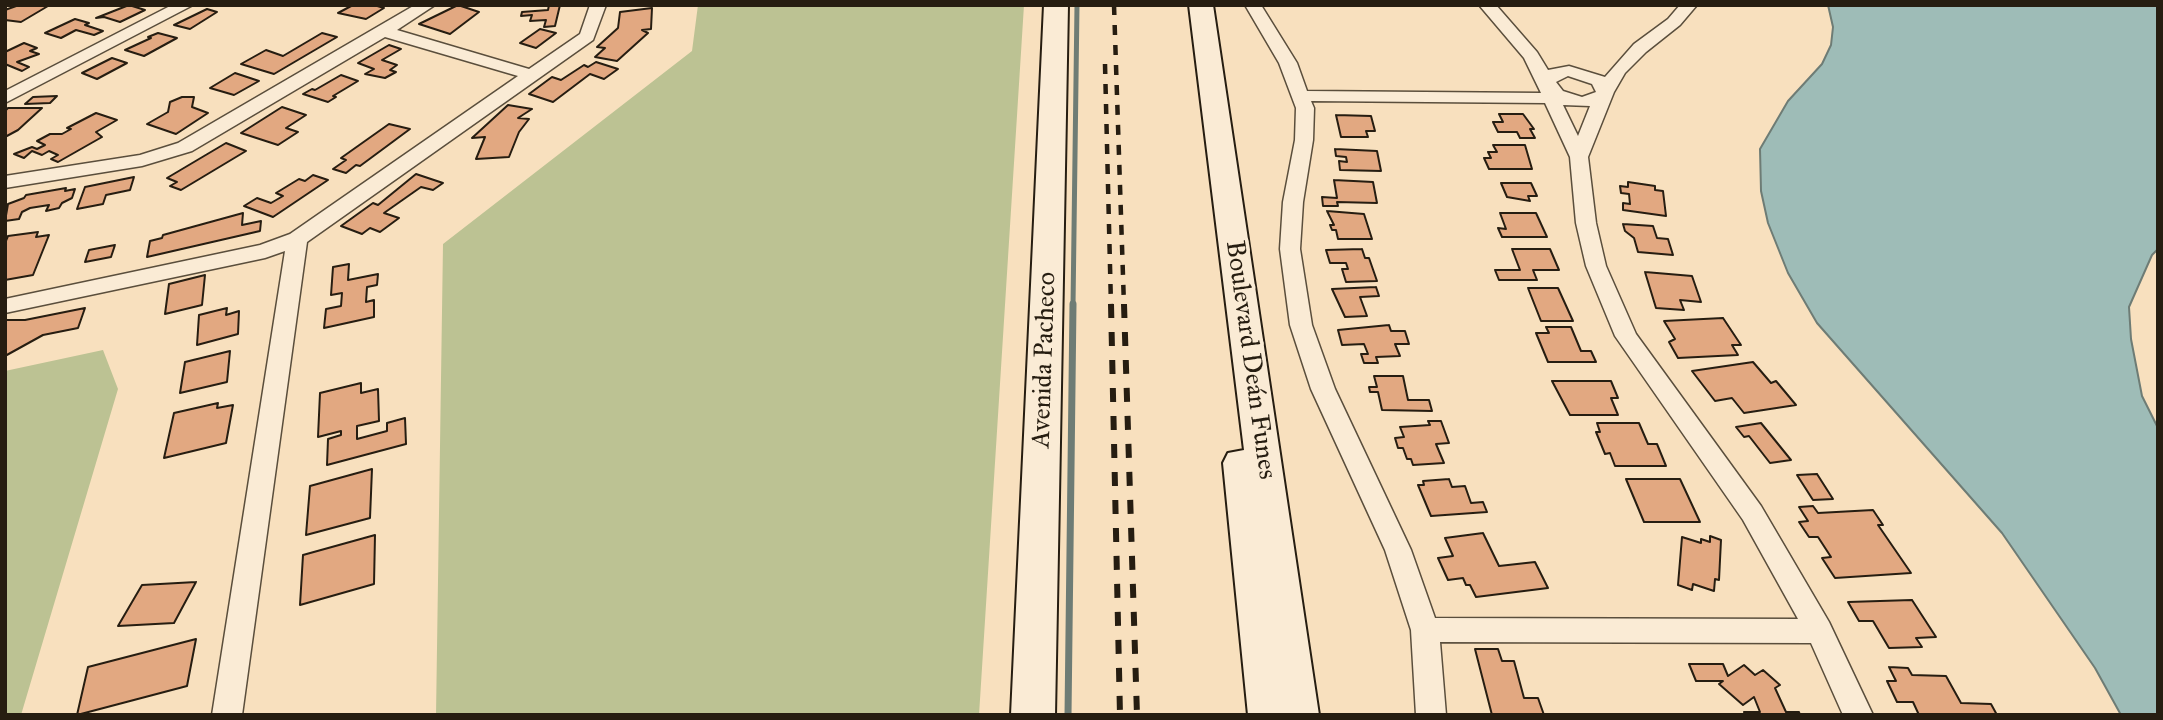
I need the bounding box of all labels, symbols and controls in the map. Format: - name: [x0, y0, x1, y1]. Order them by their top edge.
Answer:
- street label: Boulevard Deán Funes: [1218, 239, 1282, 481]
- street label: Avenida Pacheco: [1026, 271, 1064, 449]

